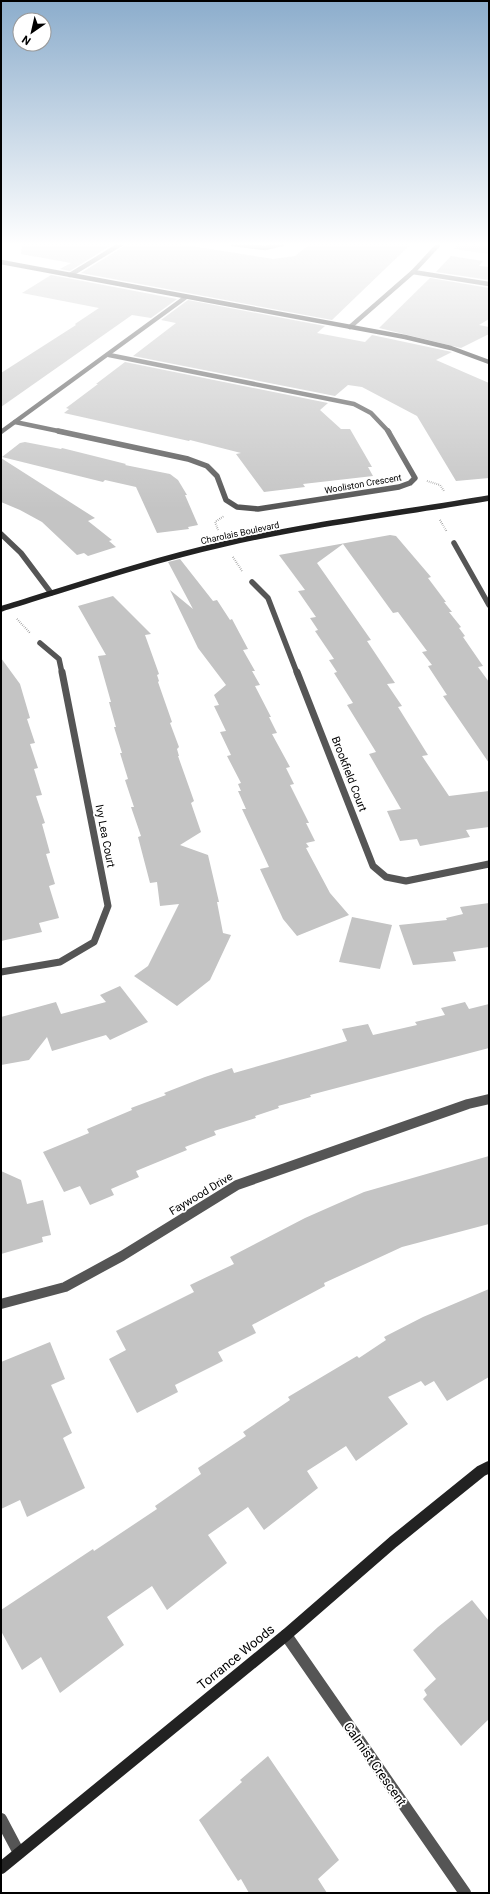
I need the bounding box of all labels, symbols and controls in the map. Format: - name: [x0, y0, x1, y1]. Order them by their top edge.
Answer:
- north arrow: [12, 12, 52, 52]
- text: N: [20, 32, 34, 47]
- street label: Wooliston Crescent: [324, 472, 402, 496]
- street label: Charolais Boulevard: [200, 520, 280, 546]
- street label: Brookfield Court: [329, 735, 369, 814]
- street label: Ivy Lea Court: [93, 803, 118, 869]
- street label: Faywood Drive: [167, 1170, 235, 1218]
- street label: Torrance Woods: [195, 1621, 278, 1693]
- street label: Calmist Crescent: [340, 1719, 410, 1809]

